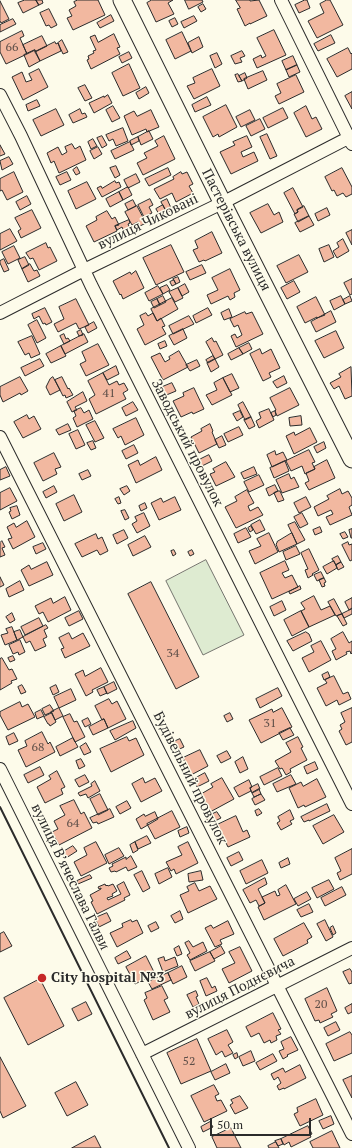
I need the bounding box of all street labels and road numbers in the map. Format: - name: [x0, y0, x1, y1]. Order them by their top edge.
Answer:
- street label: Пастерівська вулиця: [198, 166, 274, 294]
- street label: вулиця Чиковані: [95, 190, 201, 254]
- street label: Заводський провулок: [148, 377, 226, 509]
- street label: Будівельний провулок: [149, 709, 231, 847]
- street label: вулиця Вʼячеслава Галви: [27, 801, 113, 953]
- street label: вулиця Поднєвича: [182, 953, 298, 1023]

